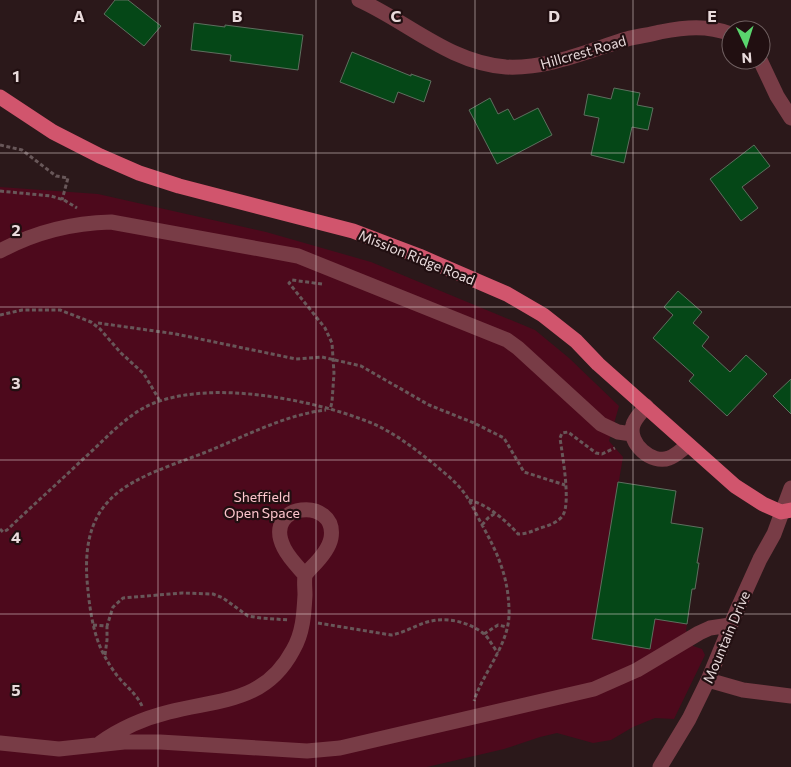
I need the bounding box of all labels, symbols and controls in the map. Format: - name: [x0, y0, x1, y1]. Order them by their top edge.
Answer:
- text: A: [73, 6, 85, 25]
- text: B: [232, 6, 243, 25]
- text: C: [391, 6, 402, 25]
- text: D: [548, 6, 560, 25]
- text: E: [707, 6, 717, 25]
- north arrow: [721, 20, 771, 70]
- street label: Hillcrest Road: [538, 32, 628, 72]
- text: N: [741, 50, 753, 67]
- text: 1: [12, 66, 20, 85]
- text: 2: [11, 220, 21, 239]
- street label: Mission Ridge Road: [356, 226, 478, 288]
- text: 3: [11, 373, 21, 392]
- park label: Sheffield Open Space: [224, 488, 300, 521]
- text: 4: [11, 527, 21, 546]
- street label: Mountain Drive: [699, 588, 753, 686]
- text: 5: [11, 680, 21, 699]

